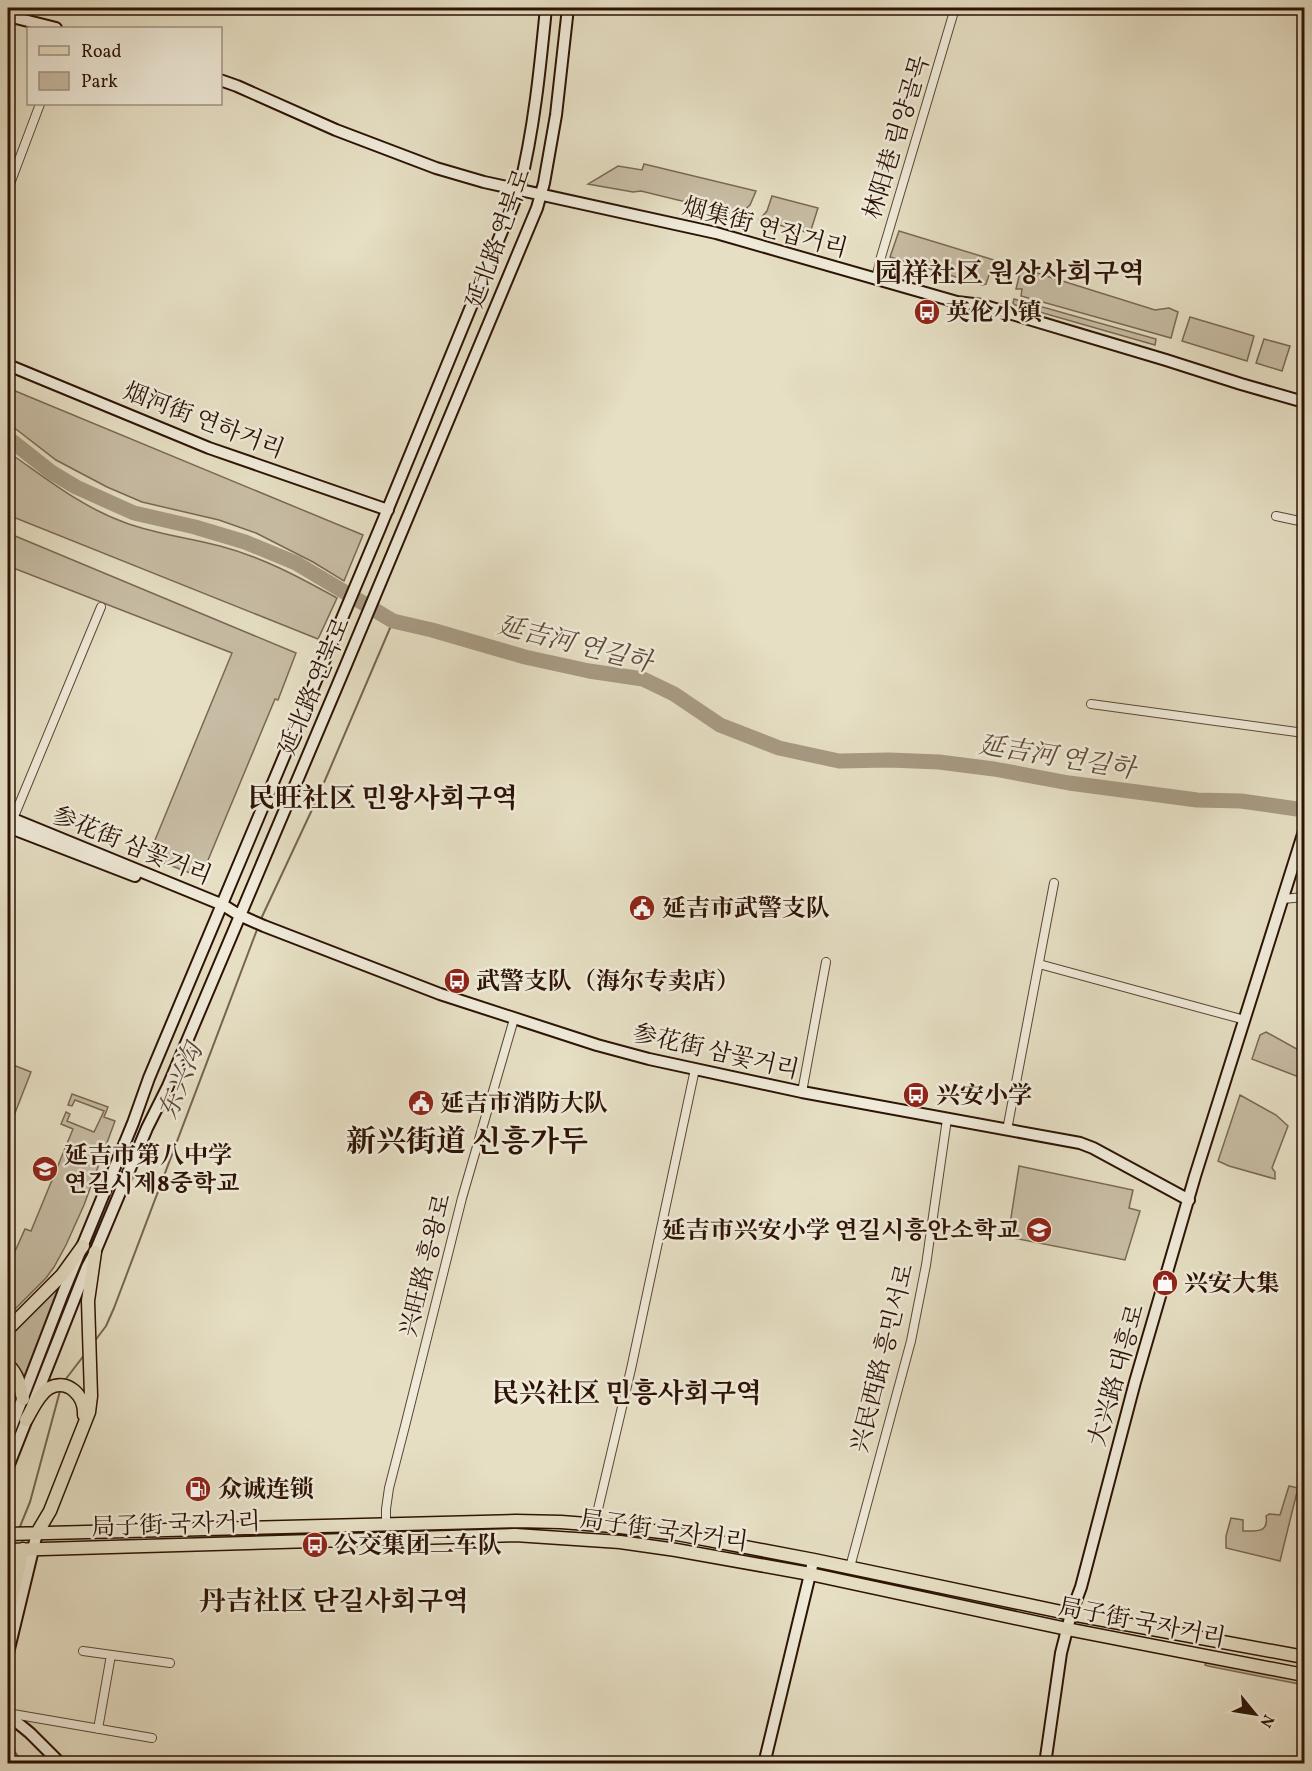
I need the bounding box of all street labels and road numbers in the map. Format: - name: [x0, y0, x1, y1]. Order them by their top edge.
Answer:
- street label: 林阳巷 림양골목: [857, 52, 939, 224]
- street label: 延北路 연북로: [459, 164, 541, 313]
- street label: 烟集街 연집거리: [678, 191, 851, 267]
- street label: 烟河街 연하거리: [118, 376, 289, 468]
- street label: 延北路 연북로: [272, 613, 360, 761]
- street label: 参花街 삼꽃거리: [46, 799, 216, 894]
- street label: 参花街 삼꽃거리: [629, 1017, 802, 1089]
- street label: 兴旺路 흥왕로: [393, 1190, 461, 1341]
- street label: 兴民西路 흥민서로: [844, 1260, 924, 1456]
- street label: 大兴路 대흥로: [1081, 1301, 1154, 1451]
- street label: 局子街 국자거리: [577, 1503, 750, 1561]
- street label: 局子街 국자거리: [91, 1506, 261, 1546]
- street label: 局子街 국자거리: [1055, 1591, 1228, 1657]

